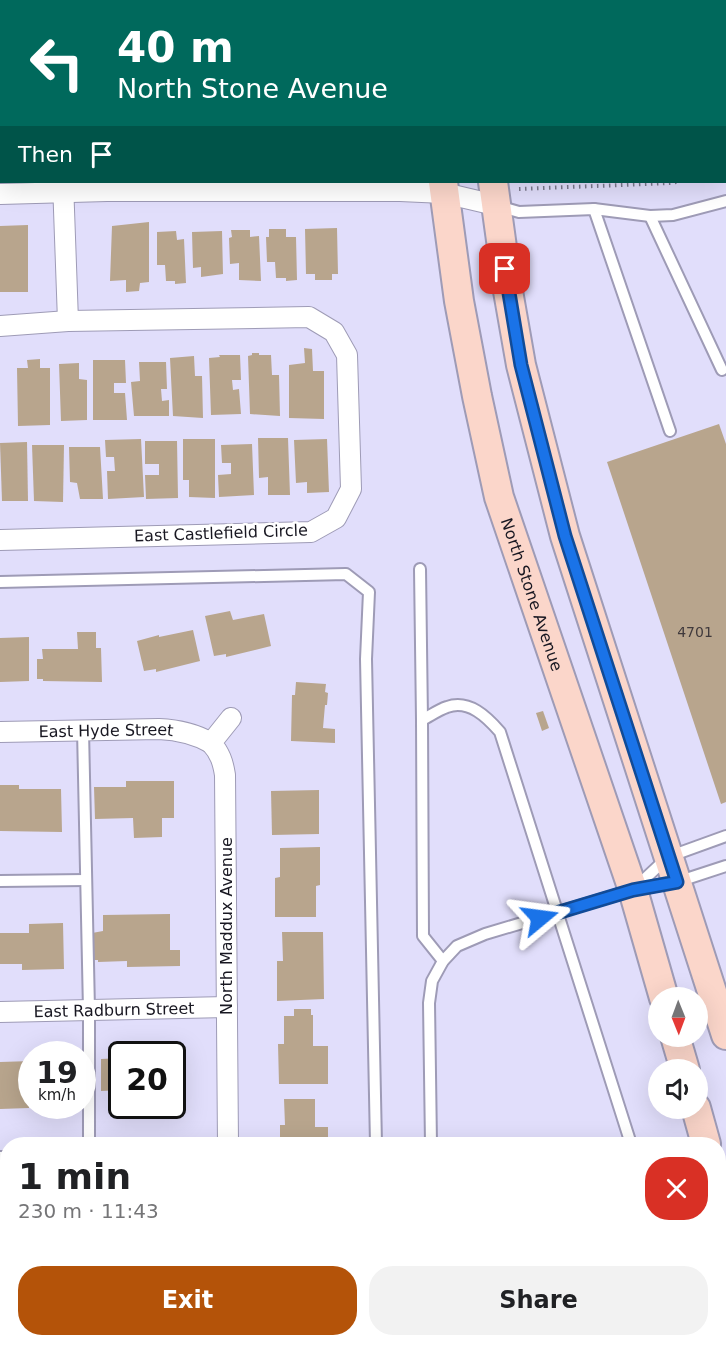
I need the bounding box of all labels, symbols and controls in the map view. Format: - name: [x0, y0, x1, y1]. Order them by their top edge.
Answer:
- text: 40 m: [117, 23, 234, 72]
- icon: left: [18, 24, 96, 102]
- text: North Stone Avenue: [117, 73, 388, 104]
- icon: arrive: [85, 138, 118, 171]
- text: Then: [18, 142, 73, 167]
- pin: [479, 243, 530, 294]
- icon: arrive: [488, 252, 521, 285]
- street label: North Stone Avenue: [497, 515, 567, 673]
- street label: East Castlefield Circle: [134, 520, 308, 546]
- house number: 4701: [677, 624, 713, 640]
- street label: East Hyde Street: [38, 719, 174, 741]
- street label: North Maddux Avenue: [217, 837, 236, 1015]
- position arrow: [508, 886, 572, 950]
- north arrow: [648, 987, 708, 1047]
- map controls: [648, 987, 708, 1119]
- street label: East Radburn Street: [33, 998, 195, 1021]
- speed limit sign: 20: [108, 1041, 186, 1119]
- text: 19: [36, 1055, 78, 1090]
- button: sound: [648, 1059, 708, 1119]
- text: km/h: [38, 1086, 76, 1104]
- text: 1 min: [18, 1156, 131, 1197]
- button: close: [645, 1157, 708, 1220]
- text: 230 m · 11:43: [18, 1199, 159, 1223]
- button: Exit: [18, 1266, 357, 1335]
- button: Share: [369, 1266, 708, 1335]

